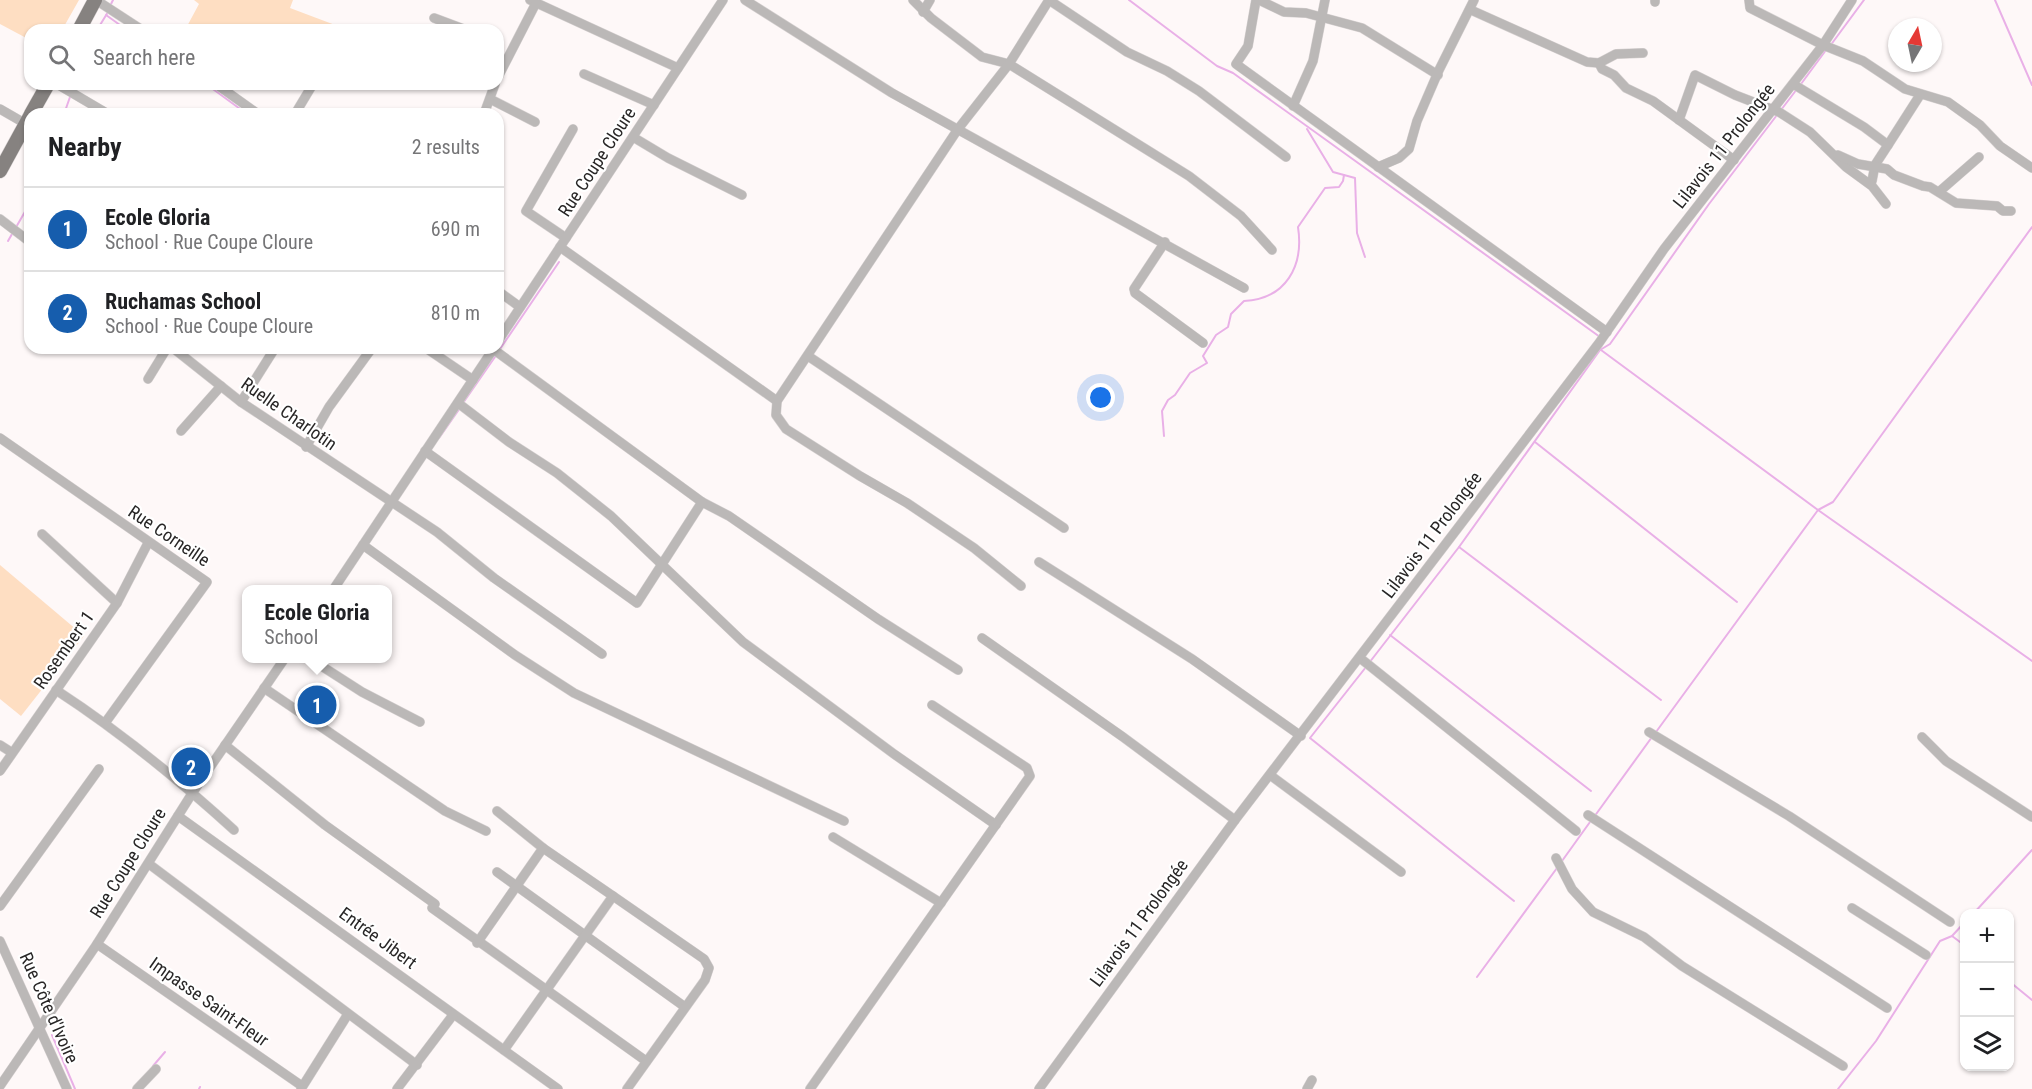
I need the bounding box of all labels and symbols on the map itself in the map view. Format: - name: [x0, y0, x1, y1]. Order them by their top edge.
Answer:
- north arrow: [1888, 18, 1942, 72]
- street label: Lilavois 11 Prolongée: [1668, 79, 1779, 212]
- street label: Rue Coupe Cloure: [553, 103, 640, 220]
- street label: Ruelle Charlotin: [237, 373, 341, 454]
- your location: [1086, 383, 1115, 412]
- street label: Lilavois 11 Prolongée: [1377, 468, 1486, 602]
- street label: Rue Corneille: [125, 501, 214, 570]
- street label: Rosembert 1: [29, 607, 98, 693]
- pin: 1: [298, 682, 336, 728]
- pin: 2: [172, 744, 210, 789]
- street label: Rue Coupe Cloure: [85, 804, 170, 922]
- street label: Lilavois 11 Prolongée: [1085, 855, 1192, 990]
- street label: Entrée Jibert: [335, 902, 421, 973]
- street label: Rue Côte d'Ivoire: [16, 949, 83, 1066]
- street label: Impasse Saint-Fleur: [146, 953, 273, 1051]

